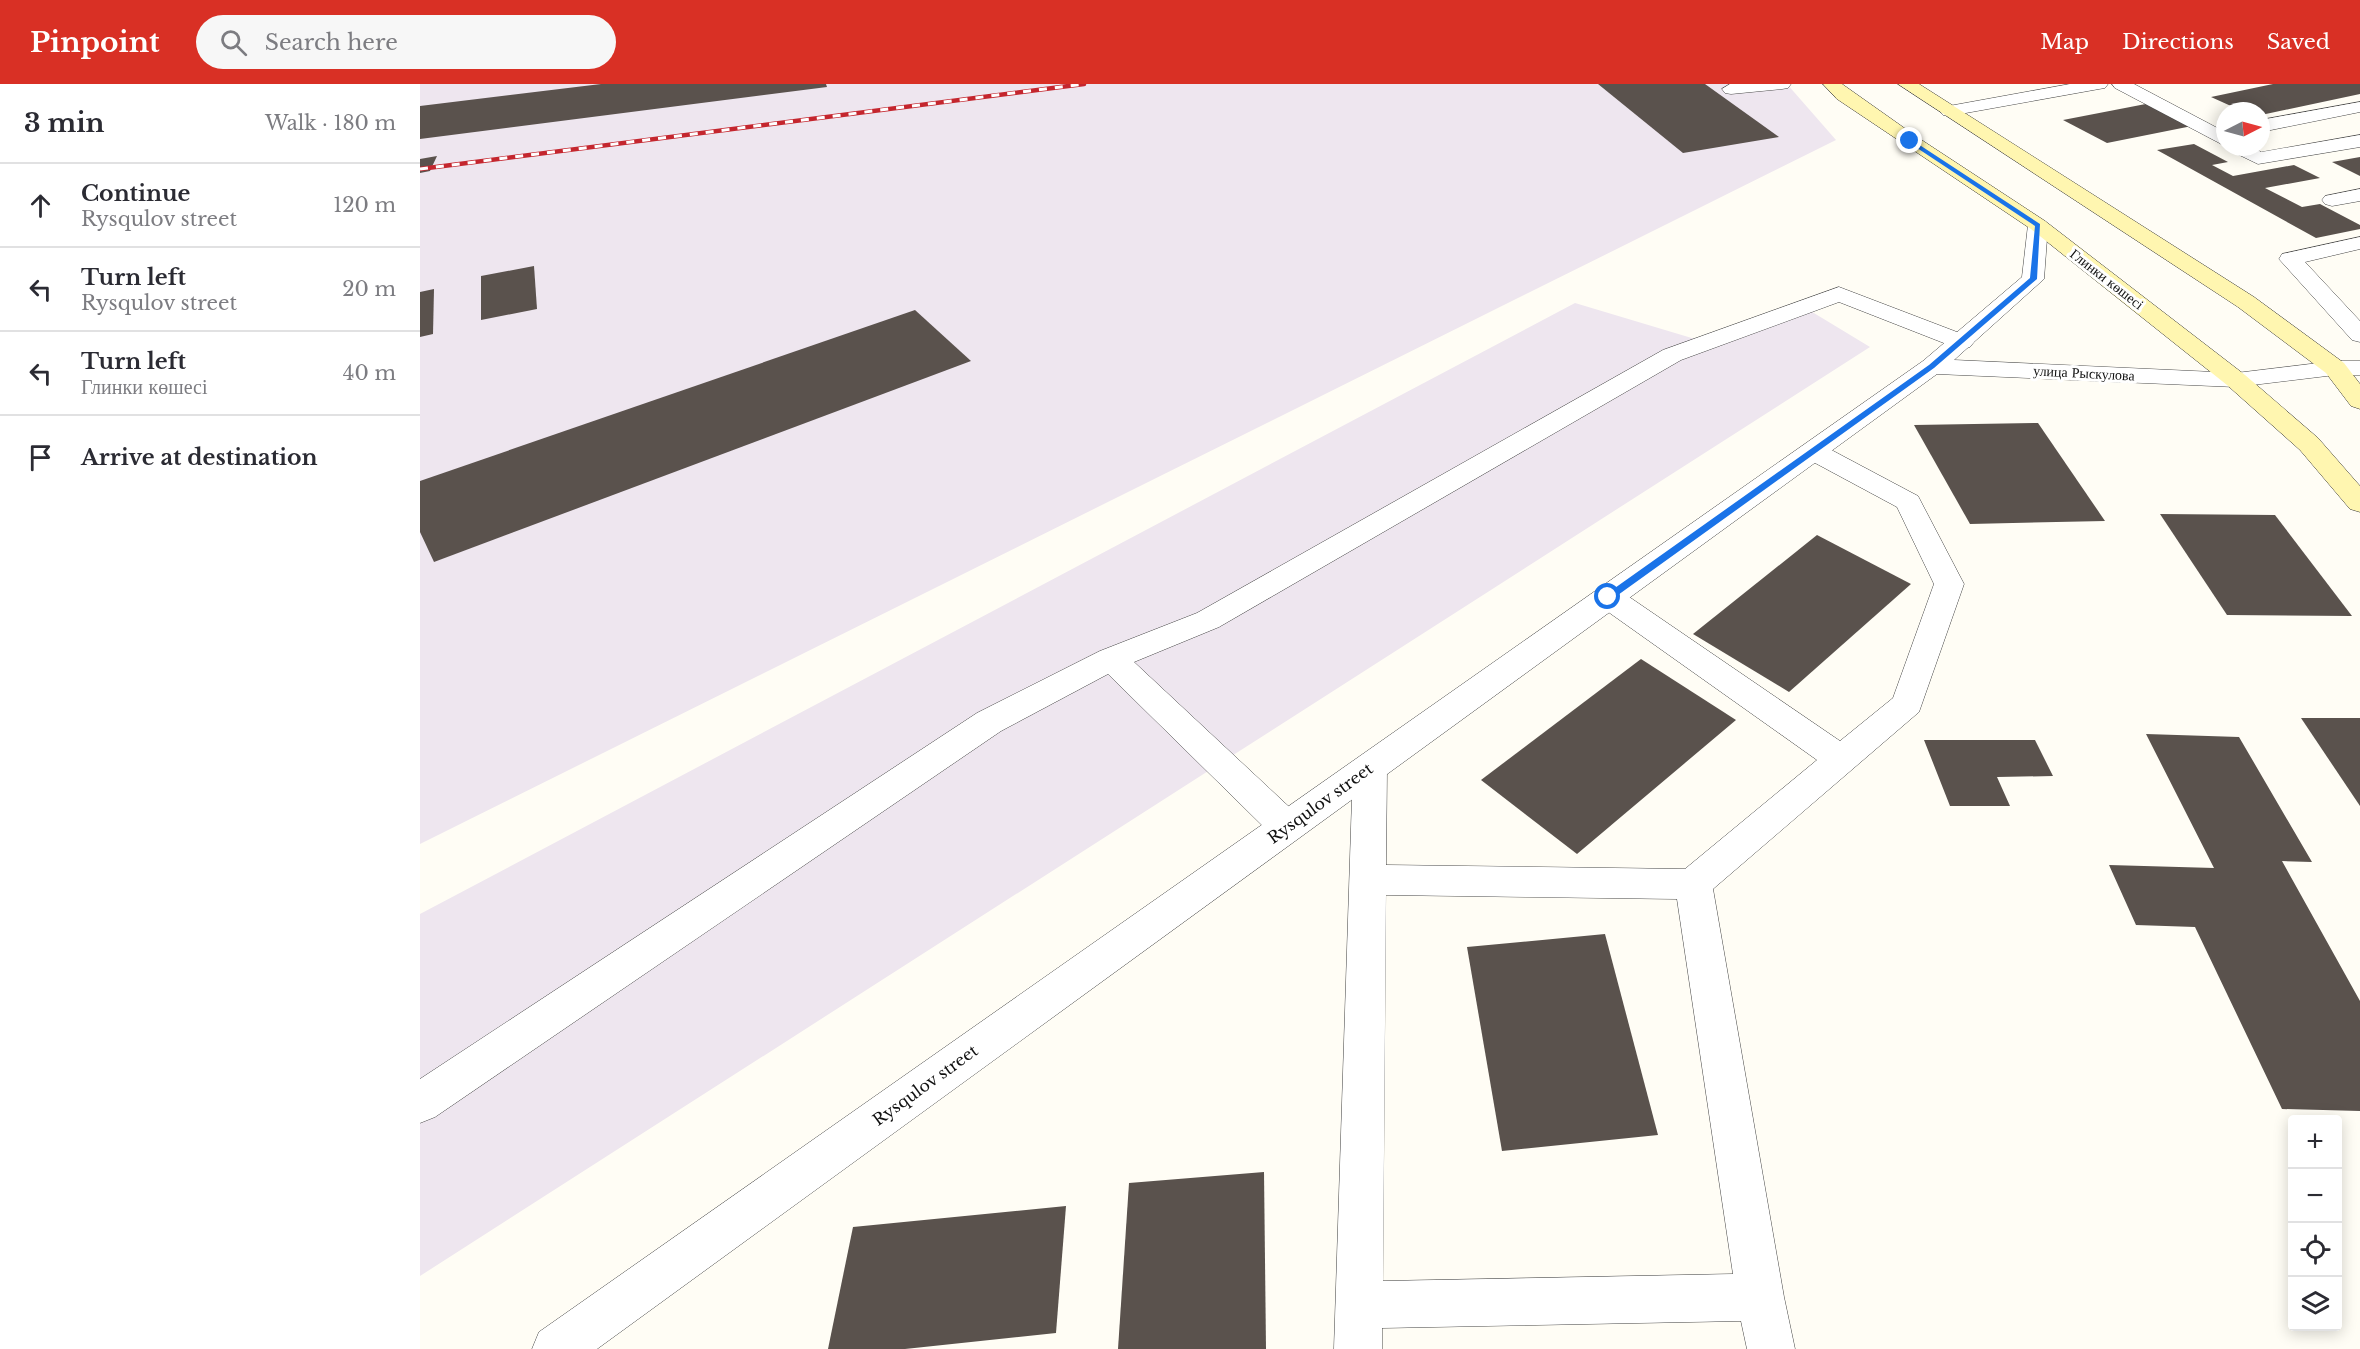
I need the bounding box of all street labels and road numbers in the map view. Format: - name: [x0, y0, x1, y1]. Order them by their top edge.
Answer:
- street label: Глинки көшесі: [2067, 245, 2148, 313]
- street label: улица Рыскулова: [2033, 361, 2136, 385]
- street label: Rysqulov street: [1264, 758, 1376, 848]
- street label: Rysqulov street: [869, 1040, 981, 1130]

